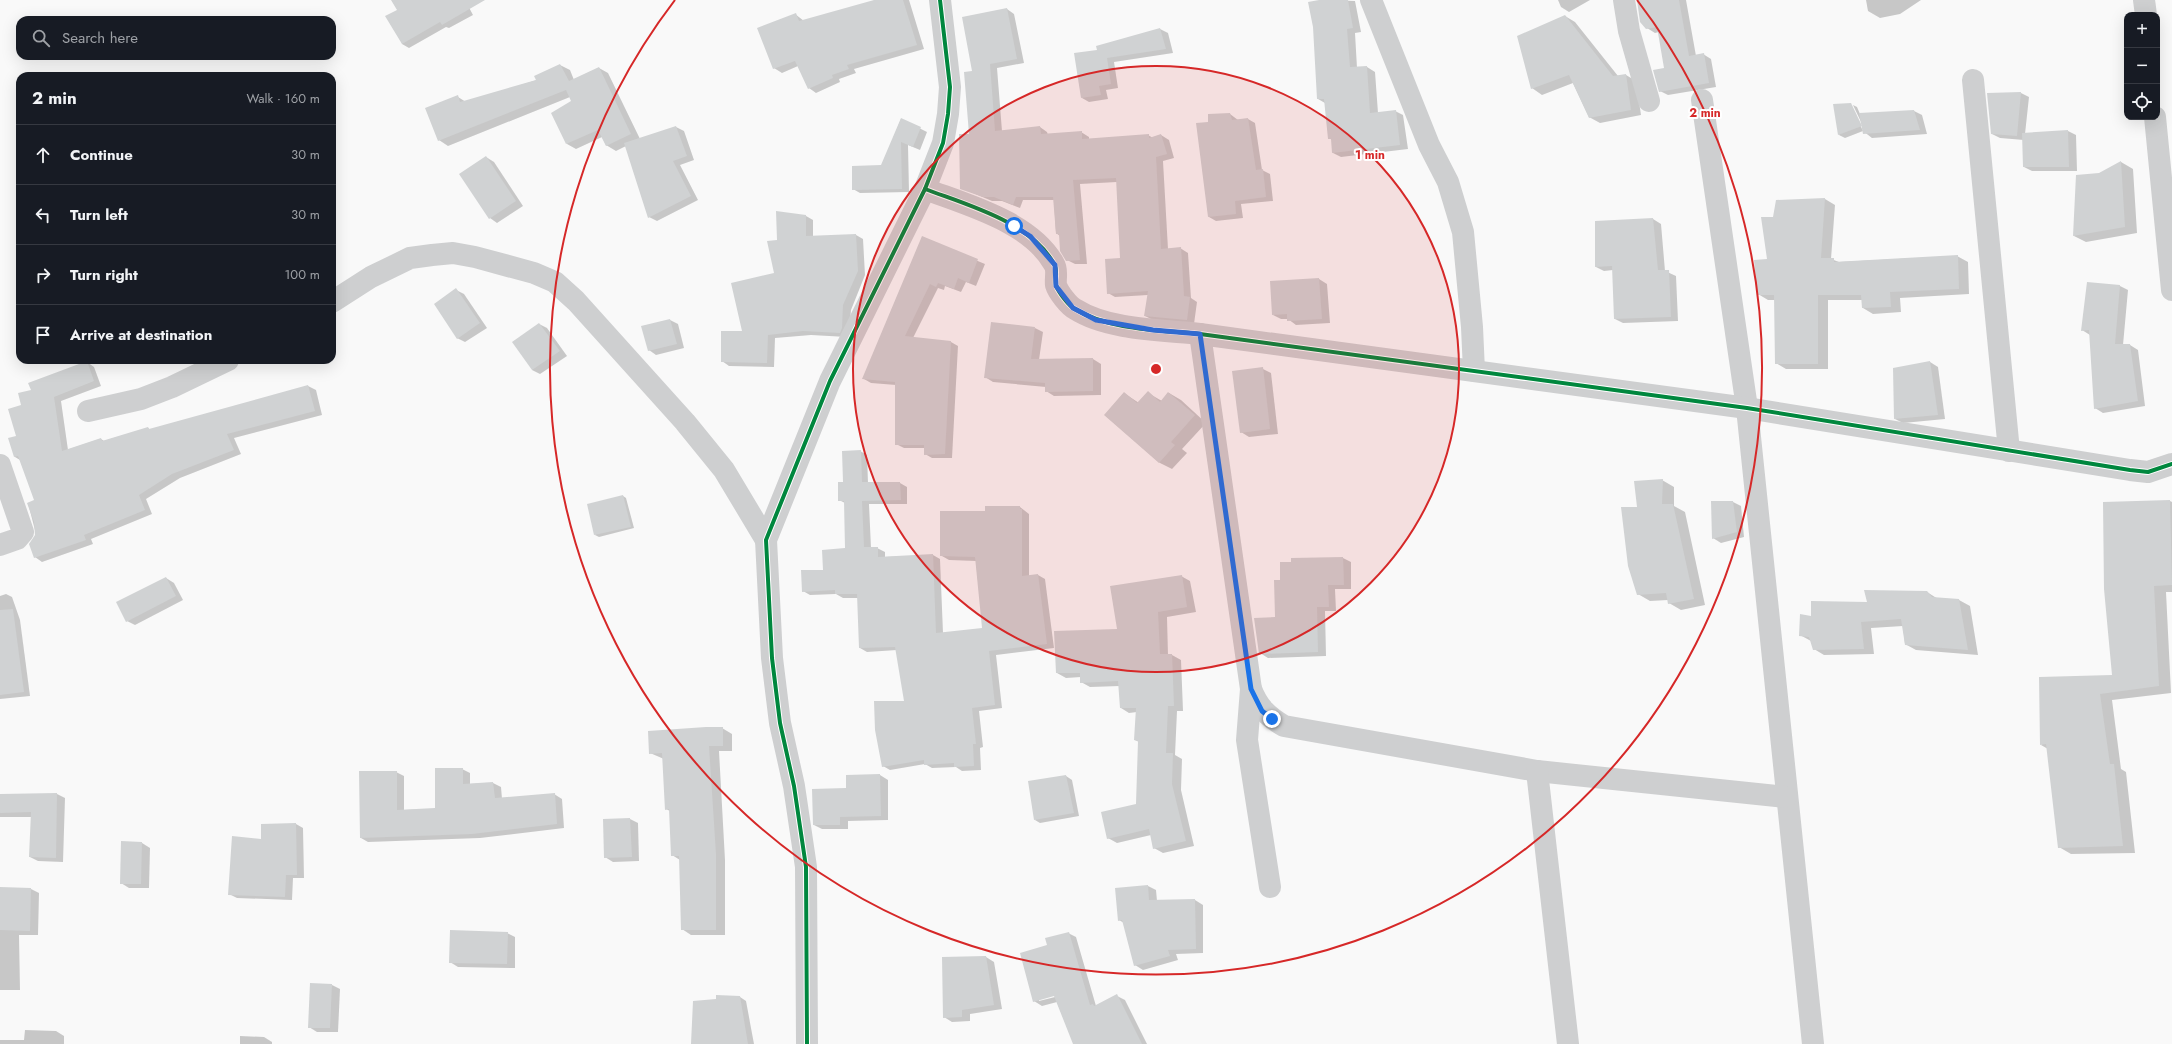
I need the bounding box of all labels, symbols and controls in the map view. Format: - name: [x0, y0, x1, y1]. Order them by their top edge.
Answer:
- map controls: [2124, 12, 2160, 120]
- button: +: [2124, 12, 2160, 48]
- search box: [16, 16, 336, 60]
- icon: search: [30, 27, 52, 49]
- text: Search here: [62, 27, 138, 49]
- button: −: [2124, 48, 2160, 84]
- button: locate: [2124, 84, 2160, 120]
- text: 2 min: [32, 86, 77, 110]
- text: Walk · 160 m: [247, 89, 320, 108]
- text: 2 min: [1689, 104, 1721, 122]
- icon: ahead: [32, 144, 54, 166]
- text: Continue: [70, 144, 133, 166]
- text: 30 m: [291, 145, 320, 164]
- text: 1 min: [1355, 146, 1385, 164]
- icon: left: [32, 204, 54, 226]
- text: Turn left: [70, 204, 128, 226]
- text: 30 m: [291, 205, 320, 224]
- route start: [1005, 217, 1023, 235]
- icon: right: [32, 264, 54, 286]
- text: Turn right: [70, 264, 138, 286]
- text: 100 m: [285, 265, 320, 284]
- icon: arrive: [32, 324, 54, 346]
- text: Arrive at destination: [70, 324, 212, 346]
- centre of rings: [1149, 362, 1163, 376]
- route end: [1263, 710, 1281, 728]

